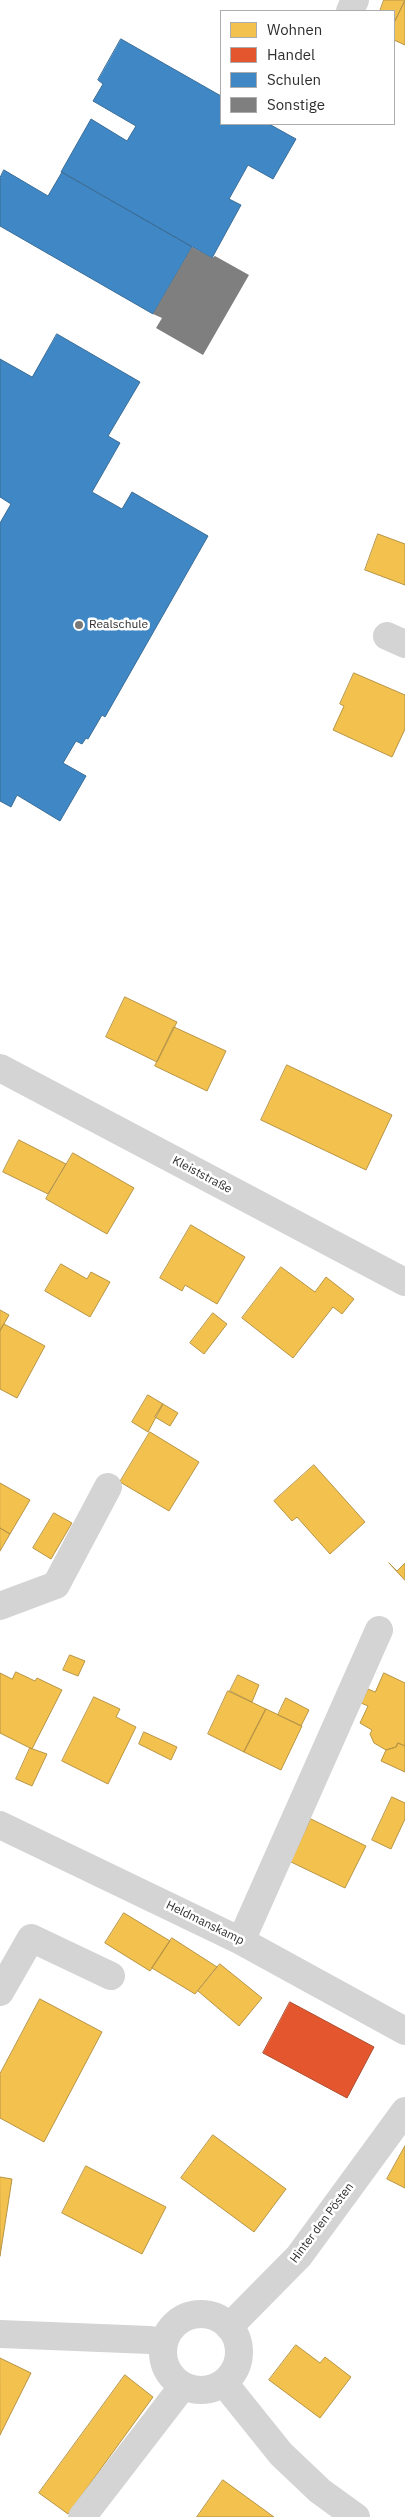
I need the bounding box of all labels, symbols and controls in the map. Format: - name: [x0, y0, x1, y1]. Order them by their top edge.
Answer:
- legend: [220, 10, 395, 125]
- text: Wohnen: [267, 20, 322, 39]
- text: Handel: [267, 45, 315, 64]
- text: Schulen: [267, 70, 321, 89]
- text: Sonstige: [267, 95, 325, 114]
- place label: Realschule: [89, 618, 148, 632]
- marker: Realschule: [73, 619, 85, 631]
- street label: Kleiststraße: [170, 1153, 234, 1197]
- street label: Heldmanskamp: [164, 1898, 246, 1948]
- street label: Hinter den Pösten: [287, 2180, 357, 2266]

